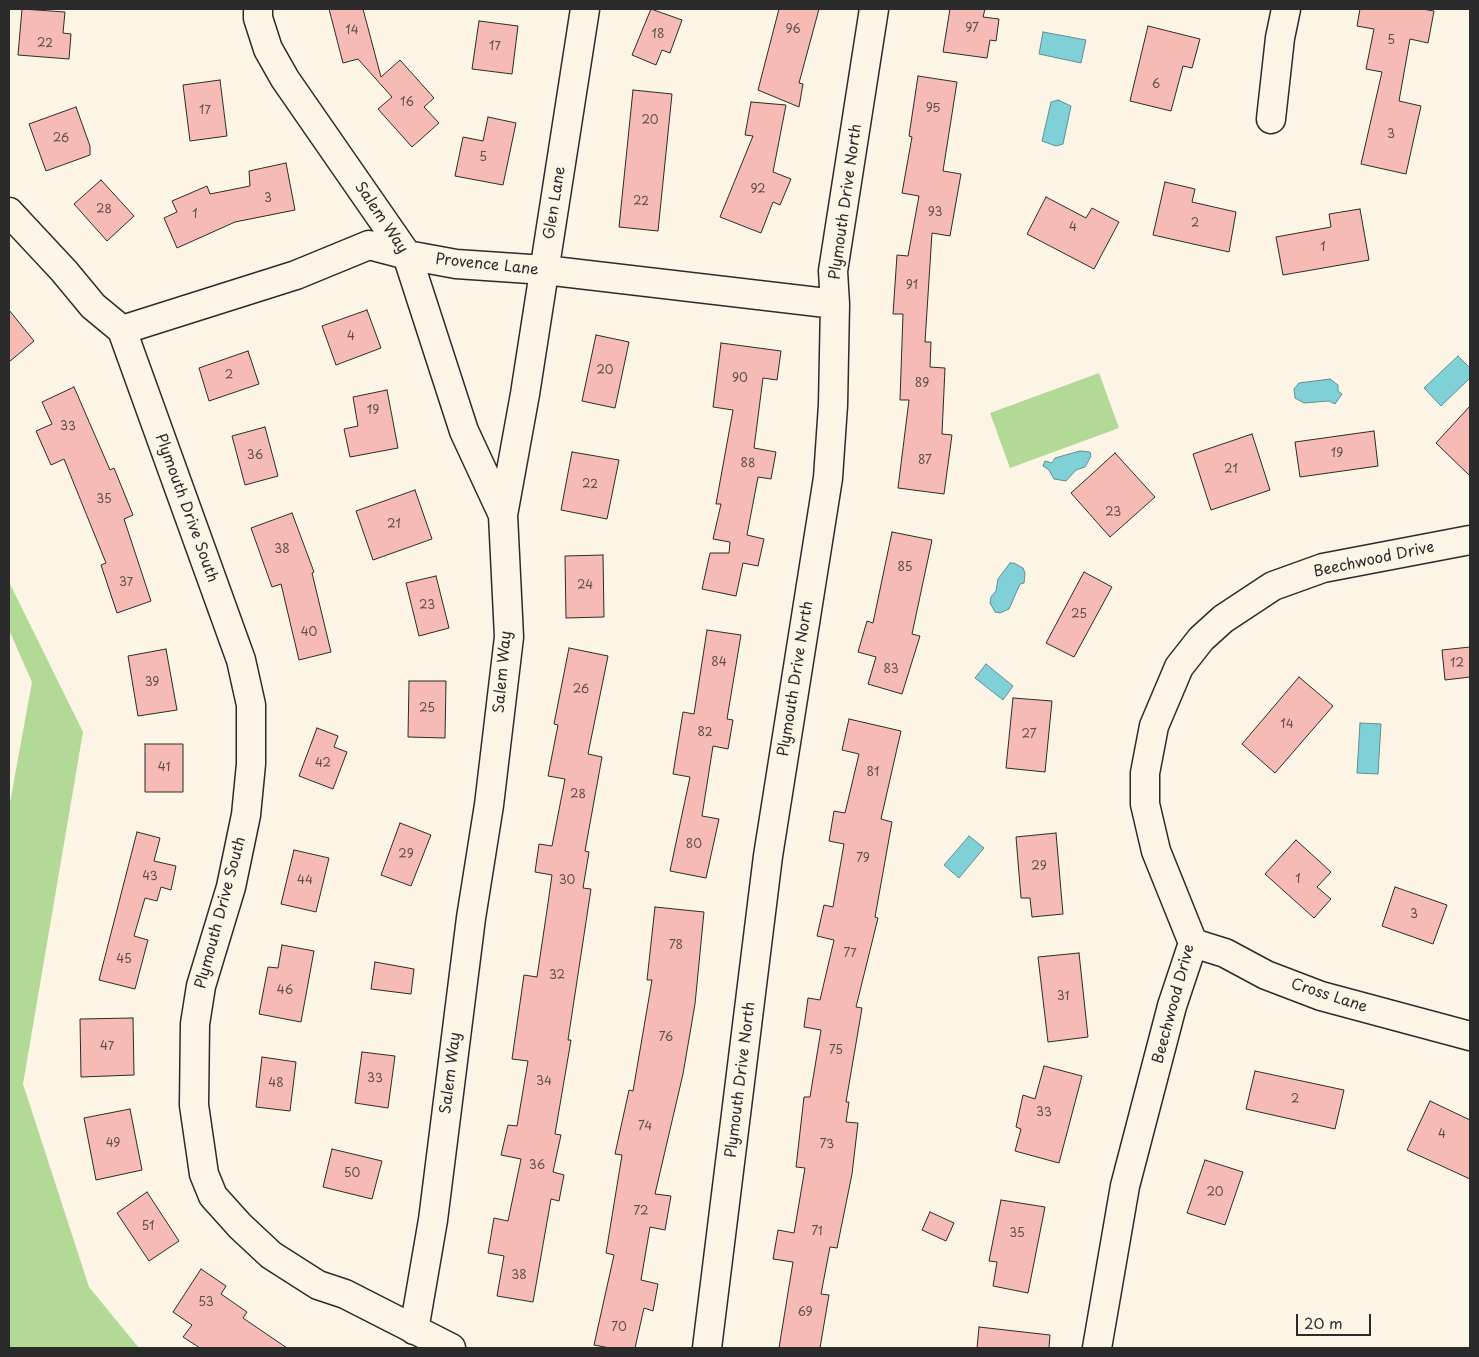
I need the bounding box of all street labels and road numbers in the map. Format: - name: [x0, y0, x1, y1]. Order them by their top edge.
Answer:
- street label: Plymouth Drive North: [826, 123, 866, 281]
- street label: Glen Lane: [540, 165, 570, 241]
- street label: Salem Way: [350, 179, 412, 257]
- street label: Provence Lane: [435, 251, 539, 279]
- street label: Plymouth Drive South: [151, 431, 221, 585]
- street label: Beechwood Drive: [1312, 538, 1436, 582]
- street label: Plymouth Drive North: [775, 600, 817, 758]
- street label: Salem Way: [490, 630, 516, 714]
- street label: Plymouth Drive South: [192, 835, 250, 991]
- street label: Beechwood Drive: [1149, 942, 1199, 1066]
- street label: Cross Lane: [1288, 975, 1370, 1017]
- street label: Plymouth Drive North: [722, 1001, 760, 1159]
- street label: Salem Way: [437, 1031, 465, 1115]

